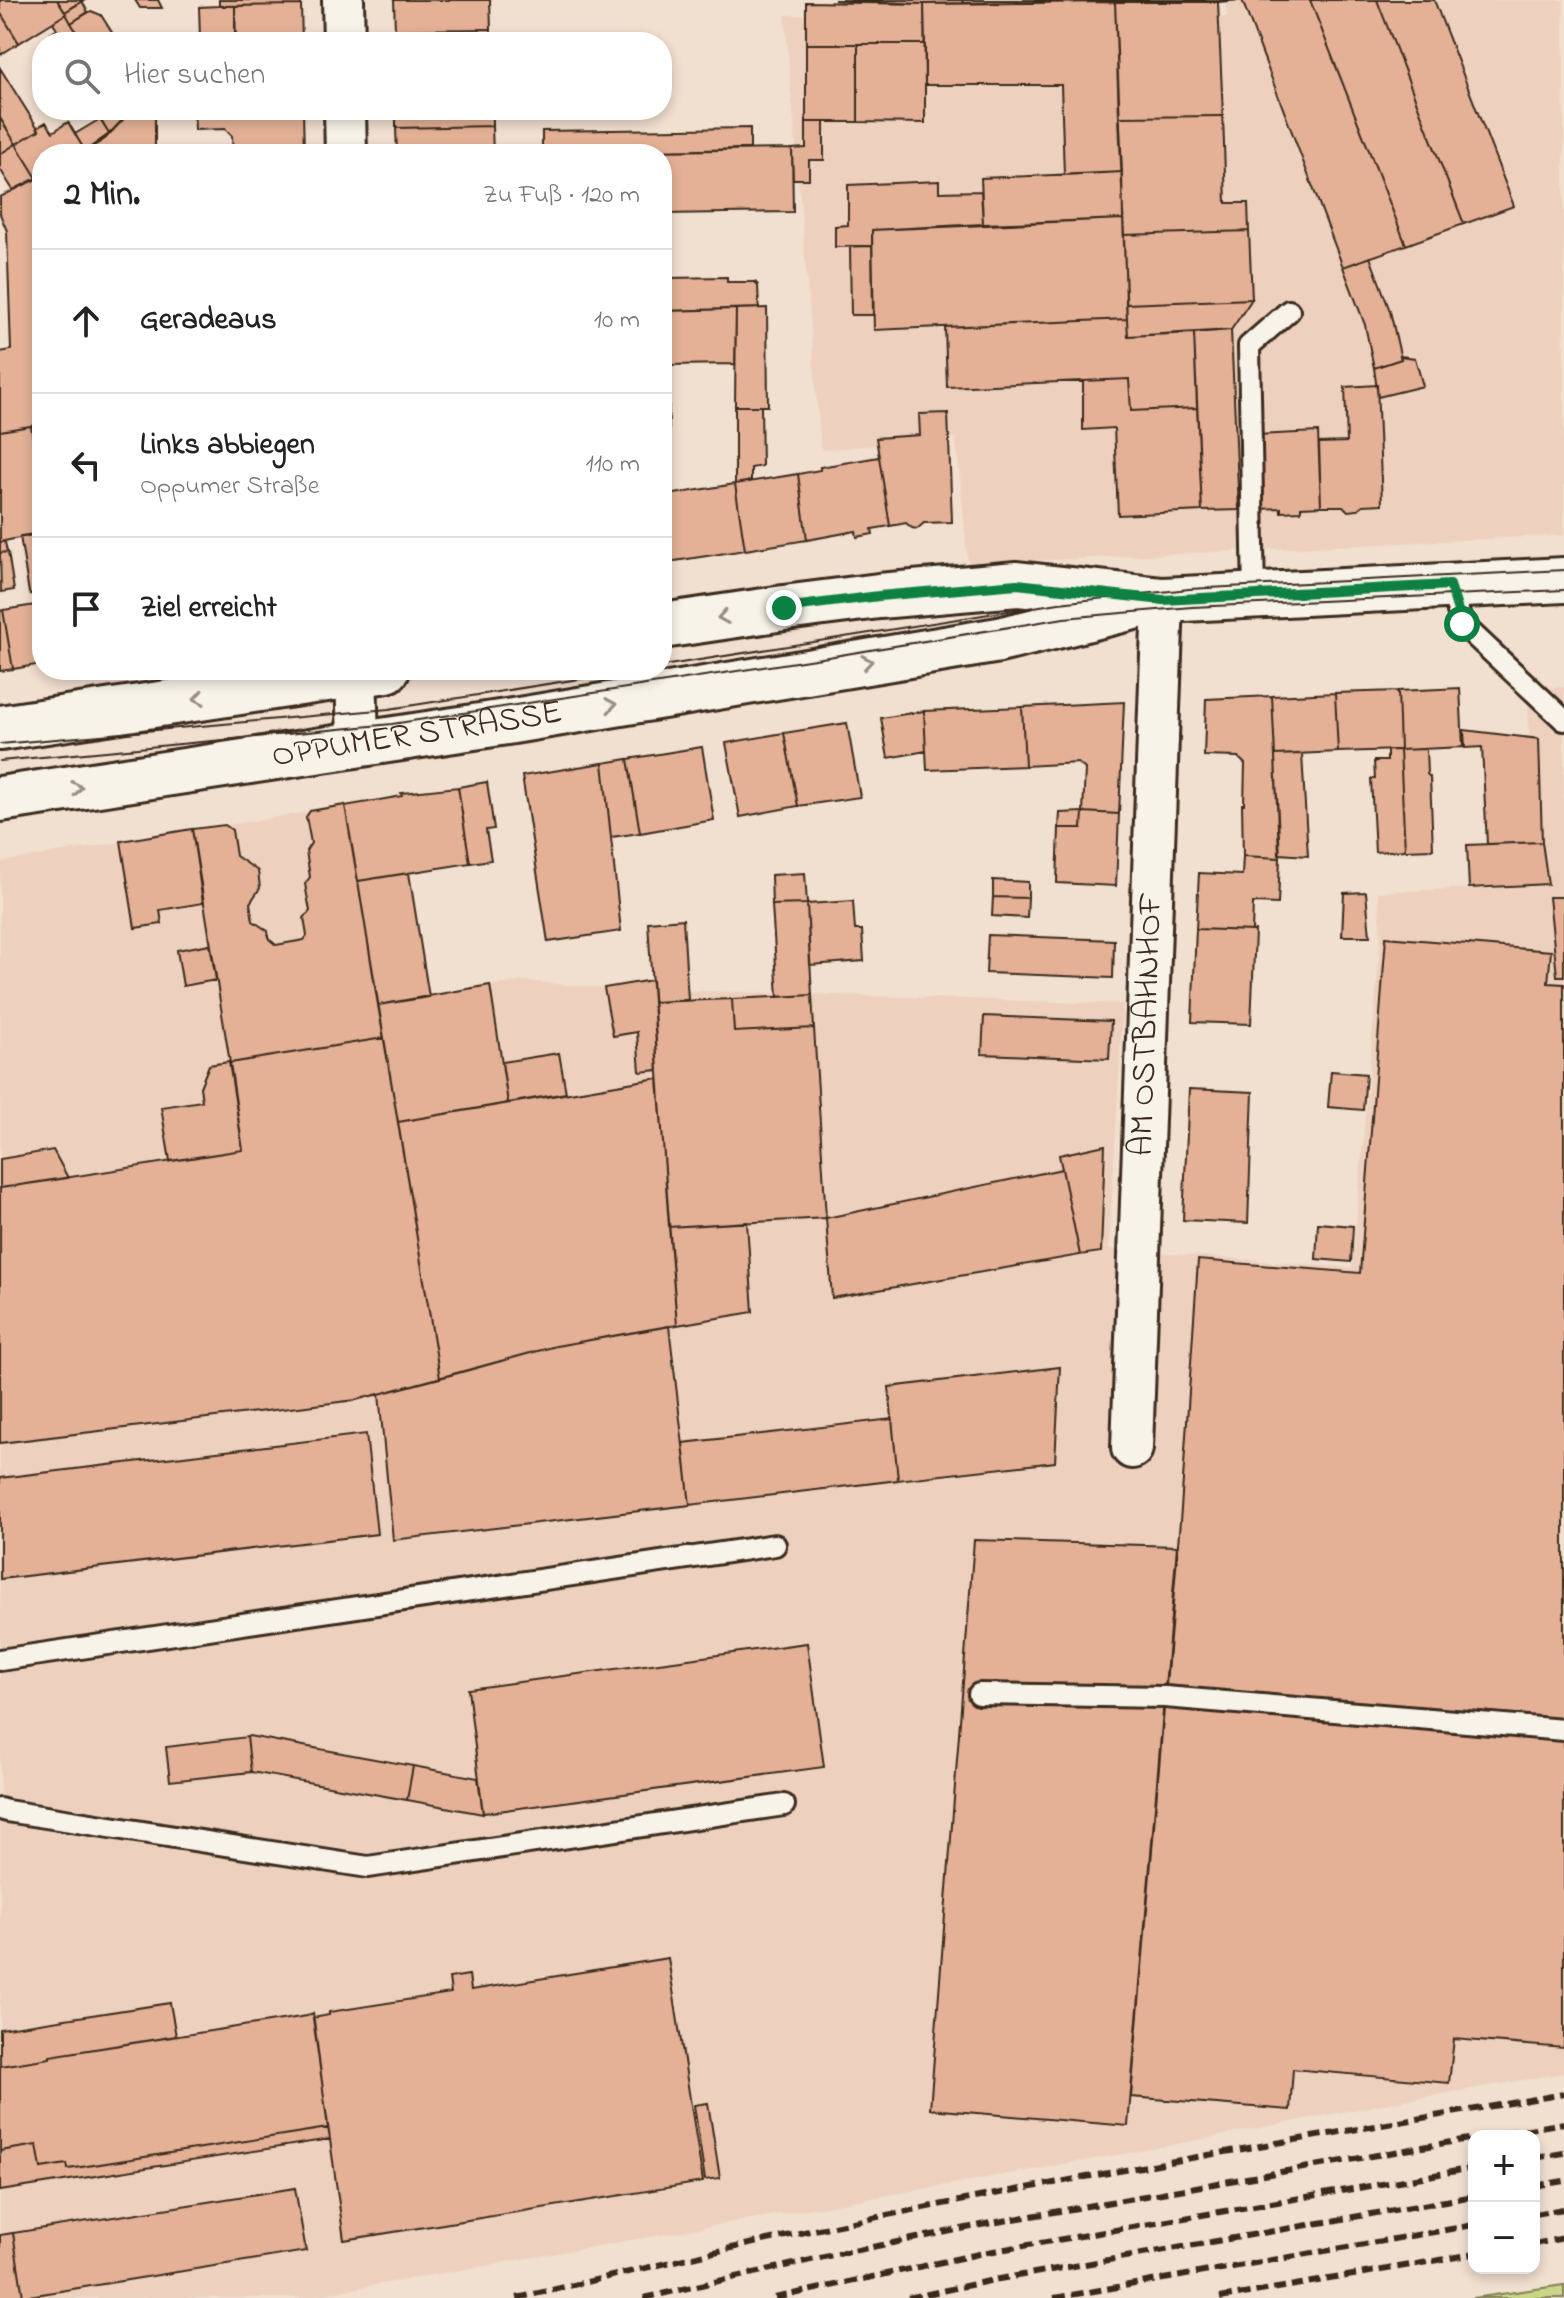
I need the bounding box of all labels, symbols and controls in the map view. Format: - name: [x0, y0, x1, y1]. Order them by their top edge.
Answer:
- search box: [32, 32, 672, 120]
- icon: search: [60, 54, 104, 98]
- text: Hier suchen: [124, 54, 265, 98]
- text: 2 Min.: [64, 171, 140, 221]
- text: Zu Fuß · 120 m: [483, 177, 640, 215]
- icon: ahead: [64, 299, 108, 343]
- text: Geradeaus: [140, 299, 277, 343]
- text: 10 m: [594, 302, 640, 340]
- text: Links abbiegen: [140, 424, 315, 468]
- icon: left: [64, 443, 108, 487]
- text: 110 m: [586, 446, 640, 484]
- text: Oppumer Straße: [140, 468, 319, 506]
- icon: arrive: [64, 587, 108, 631]
- text: Ziel erreicht: [140, 587, 277, 631]
- route end: [766, 590, 802, 626]
- route start: [1444, 606, 1480, 642]
- one-way arrow: [717, 607, 730, 624]
- one-way arrow: [860, 654, 874, 671]
- street label: OPPUMER STRASSE: [269, 688, 566, 782]
- one-way arrow: [192, 689, 206, 706]
- one-way arrow: [604, 697, 618, 714]
- one-way arrow: [70, 780, 84, 797]
- street label: AM OSTBAHNHOF: [1118, 892, 1177, 1157]
- map controls: [1468, 2130, 1540, 2274]
- button: +: [1468, 2130, 1540, 2202]
- button: −: [1468, 2202, 1540, 2274]

